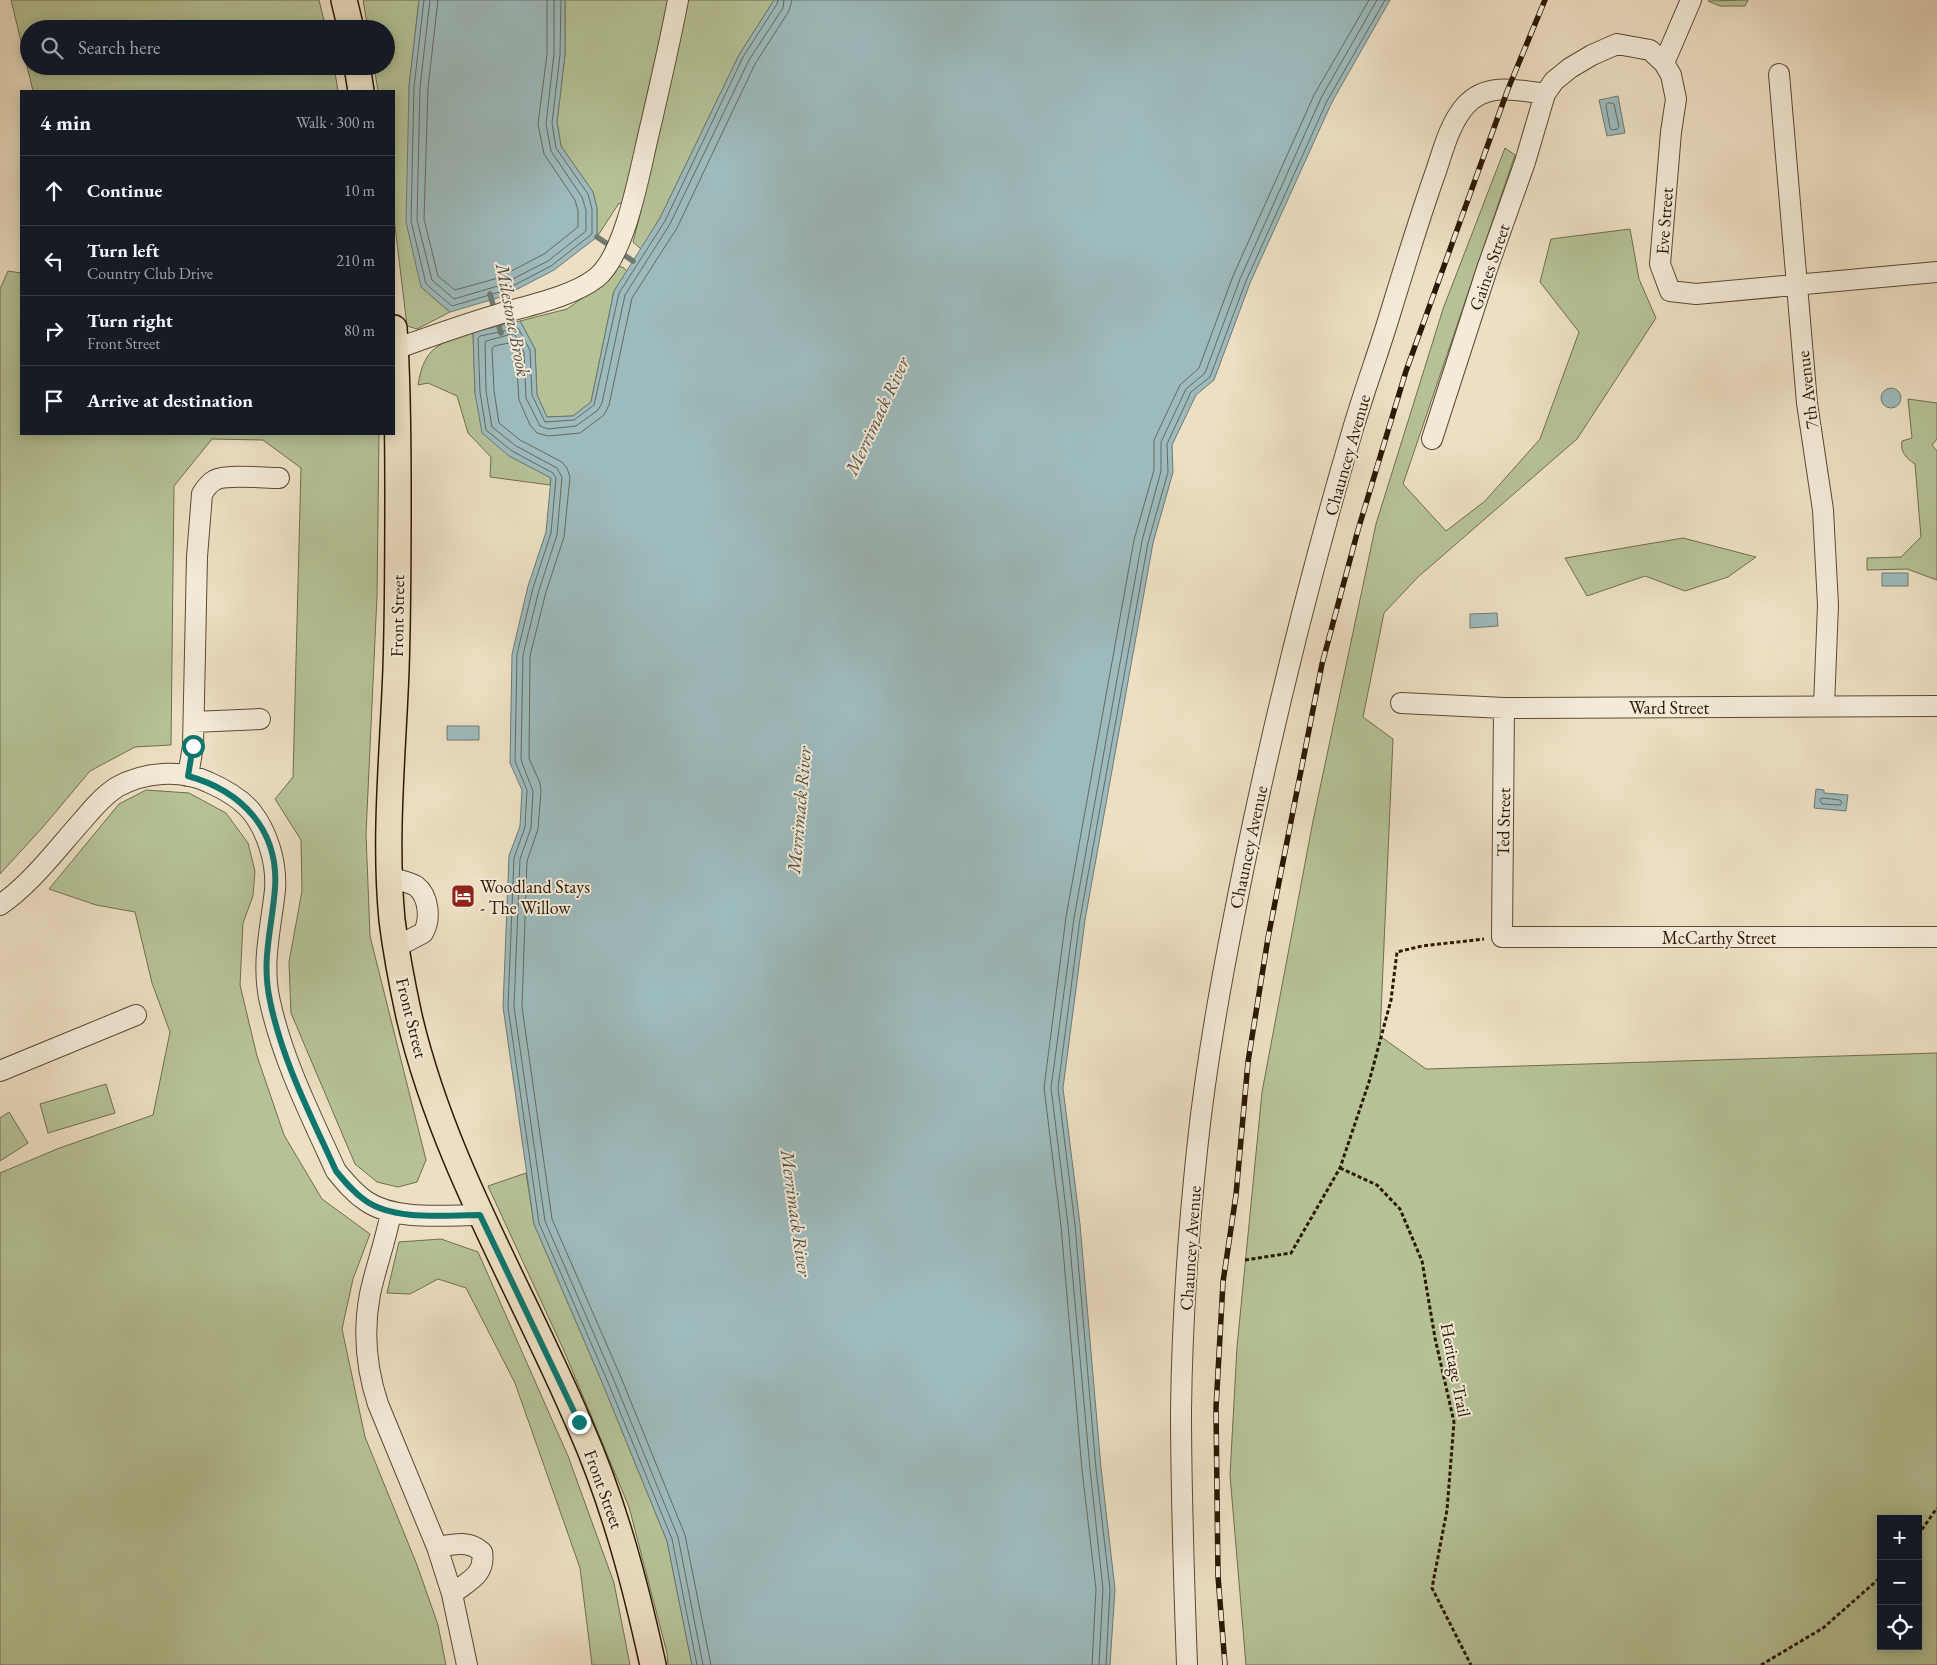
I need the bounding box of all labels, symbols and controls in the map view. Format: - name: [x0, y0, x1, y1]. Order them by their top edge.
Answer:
- search box: [20, 20, 395, 75]
- icon: search: [38, 34, 66, 62]
- text: Search here: [78, 35, 160, 60]
- text: 4 min: [40, 109, 91, 136]
- text: Walk · 300 m: [296, 112, 375, 133]
- icon: ahead: [40, 177, 68, 205]
- text: Continue: [87, 178, 162, 203]
- text: 10 m: [344, 180, 375, 201]
- street label: Eve Street: [1650, 186, 1678, 255]
- street label: Gaines Street: [1463, 220, 1515, 313]
- text: Turn left: [87, 238, 159, 263]
- icon: left: [40, 247, 68, 275]
- text: 210 m: [336, 250, 375, 271]
- water label: Milestone Brook: [490, 260, 536, 379]
- text: Country Club Drive: [87, 263, 213, 284]
- text: Turn right: [87, 308, 173, 333]
- icon: right: [40, 317, 68, 345]
- text: 80 m: [344, 320, 375, 341]
- text: Front Street: [87, 333, 160, 354]
- street label: 7th Avenue: [1791, 349, 1823, 431]
- water label: Merrimack River: [838, 352, 916, 480]
- icon: arrive: [40, 387, 68, 415]
- text: Arrive at destination: [87, 388, 253, 413]
- street label: Chauncey Avenue: [1319, 392, 1375, 518]
- street label: Front Street: [385, 574, 409, 657]
- street label: Ward Street: [1629, 696, 1709, 719]
- route start: [182, 735, 205, 758]
- water label: Merrimack River: [781, 745, 817, 876]
- street label: Chauncey Avenue: [1224, 783, 1272, 911]
- street label: Ted Street: [1491, 787, 1515, 857]
- place label: Woodland Stays - The Willow: [480, 875, 590, 919]
- hotel icon: Woodland Stays - The Willow: [450, 883, 476, 909]
- street label: McCarthy Street: [1662, 926, 1777, 949]
- street label: Front Street: [391, 975, 433, 1061]
- water label: Merrimack River: [775, 1147, 817, 1279]
- street label: Chauncey Avenue: [1174, 1185, 1206, 1311]
- street label: Heritage Trail: [1436, 1321, 1476, 1419]
- route end: [568, 1411, 591, 1434]
- street label: Front Street: [579, 1446, 629, 1532]
- map controls: [1877, 1515, 1922, 1650]
- button: +: [1877, 1515, 1922, 1560]
- button: −: [1877, 1560, 1922, 1605]
- button: locate: [1877, 1605, 1922, 1650]

